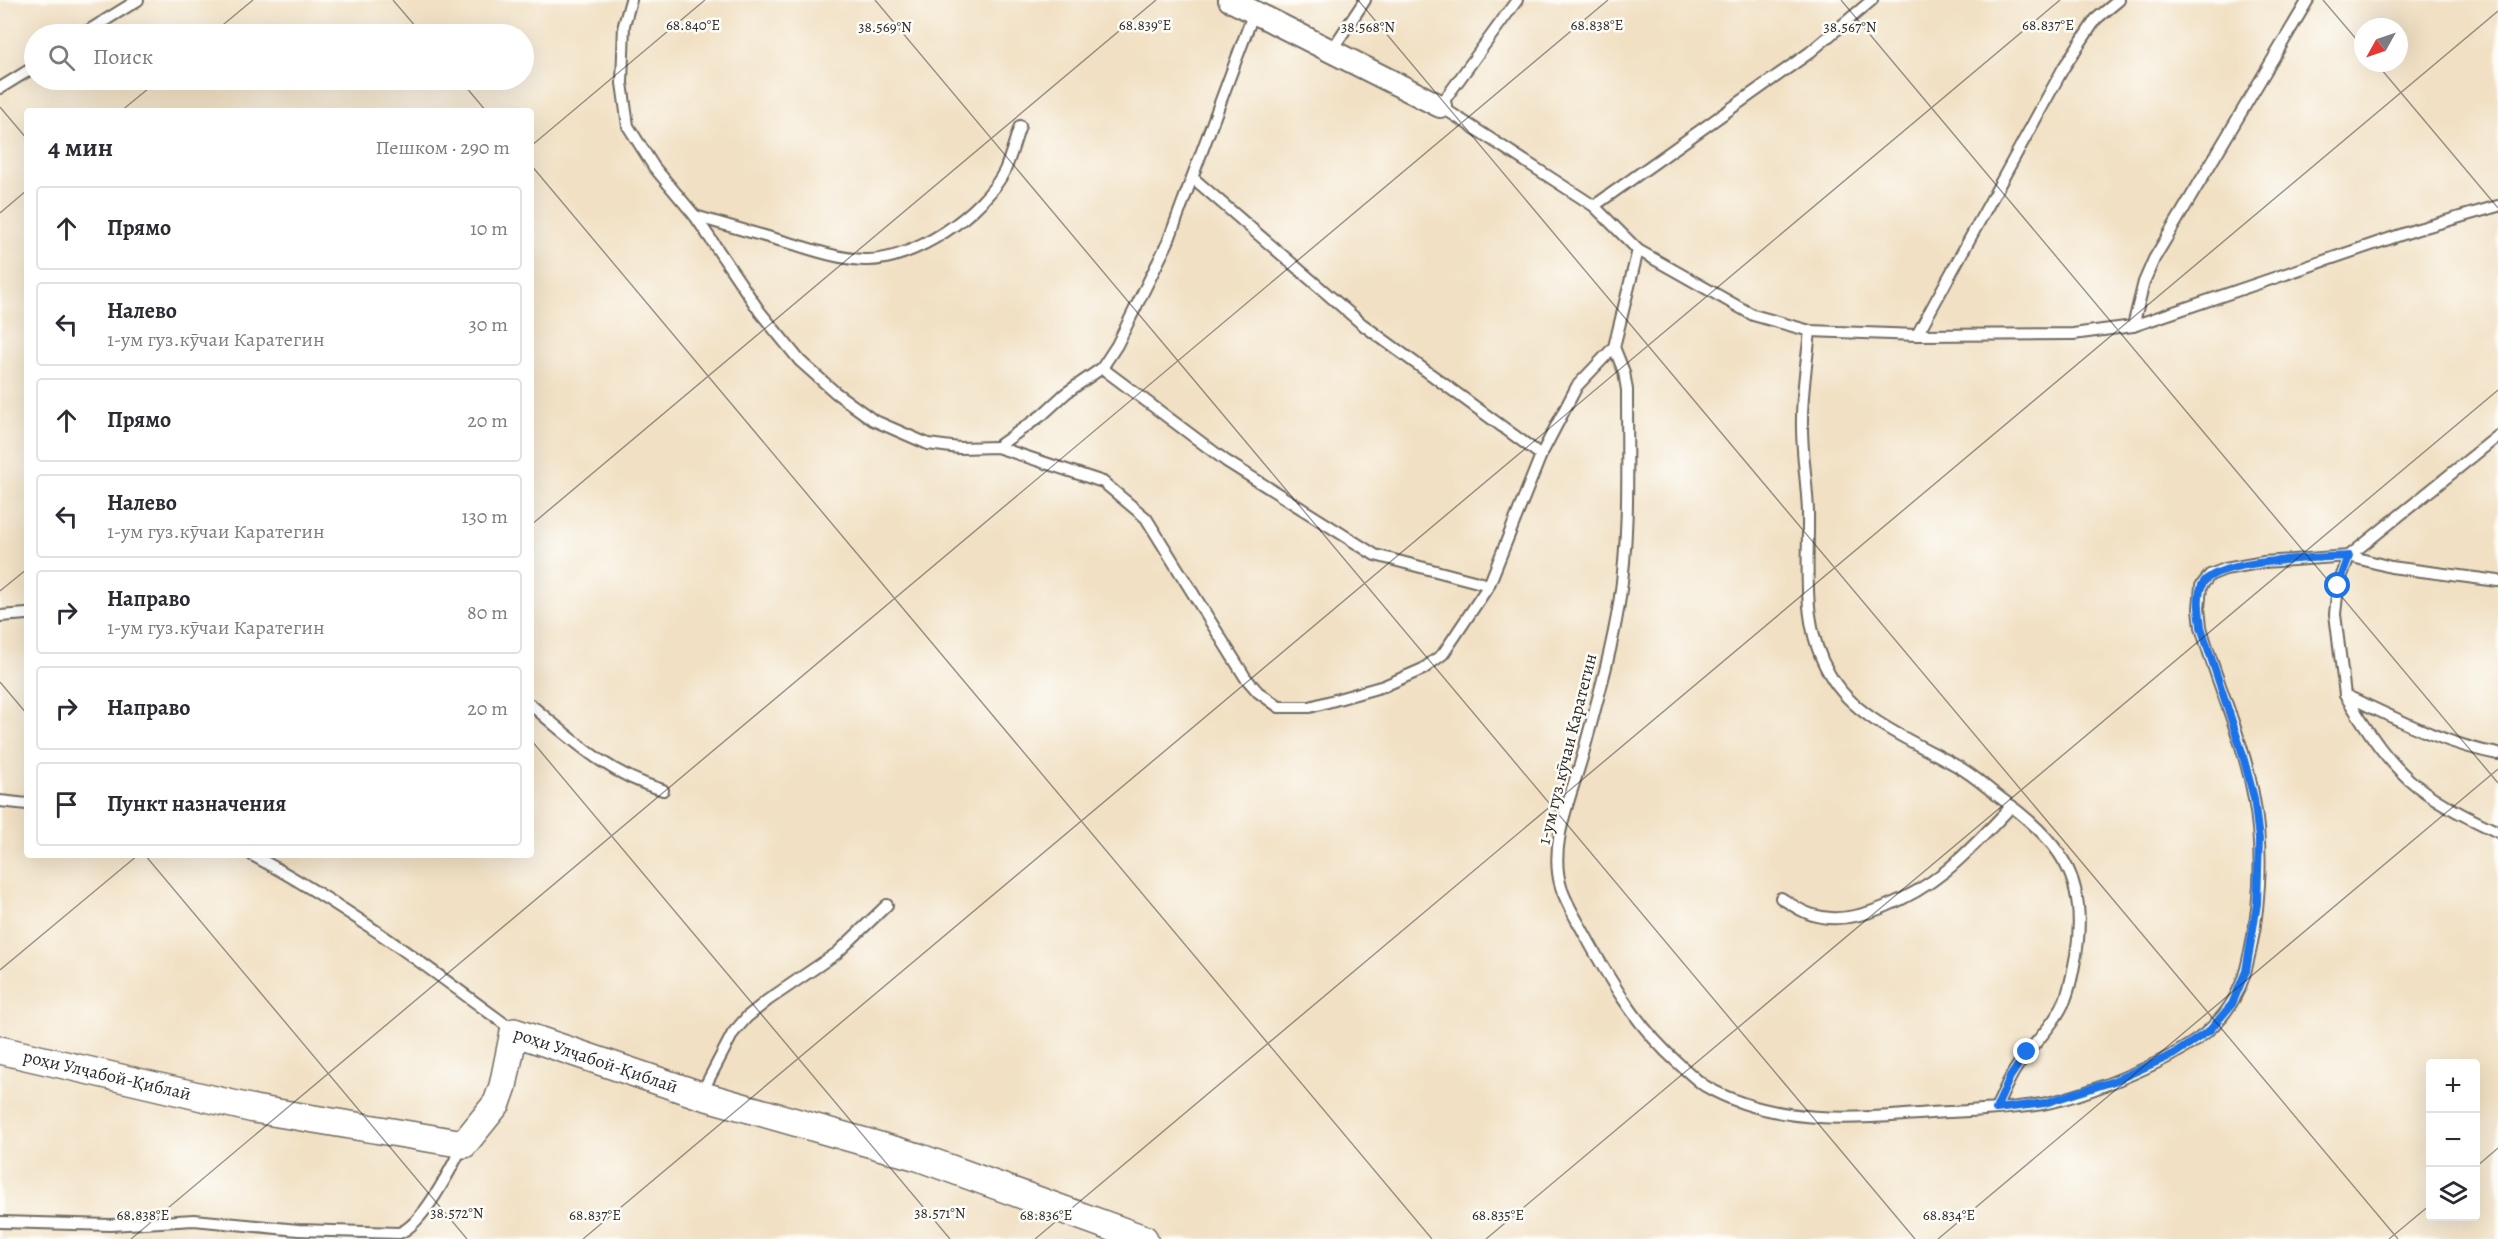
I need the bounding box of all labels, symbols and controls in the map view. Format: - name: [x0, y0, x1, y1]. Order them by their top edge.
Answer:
- text: 68.840°E: [666, 15, 720, 35]
- text: 68.839°E: [1119, 15, 1171, 35]
- text: 68.838°E: [1571, 15, 1623, 35]
- text: 68.837°E: [2022, 15, 2074, 35]
- text: 38.569°N: [858, 17, 912, 37]
- text: 38.568°N: [1341, 17, 1395, 37]
- text: 38.567°N: [1823, 17, 1877, 37]
- north arrow: [2354, 18, 2408, 72]
- search box: [24, 24, 534, 90]
- icon: search: [45, 41, 78, 74]
- text: Поиск: [93, 42, 153, 72]
- text: 4 мин: [48, 130, 113, 165]
- text: Пешком · 290 m: [375, 134, 510, 161]
- icon: ahead: [50, 212, 83, 245]
- text: Прямо: [107, 213, 171, 243]
- text: 10 m: [470, 215, 508, 242]
- text: Налево: [107, 296, 177, 326]
- icon: left: [50, 308, 83, 341]
- text: 30 m: [468, 311, 508, 338]
- text: 1-ум гуз.кӯчаи Каратегин: [107, 326, 325, 353]
- icon: ahead: [50, 404, 83, 437]
- text: Прямо: [107, 405, 171, 435]
- text: 20 m: [467, 407, 508, 434]
- text: Налево: [107, 488, 177, 518]
- icon: left: [50, 500, 83, 533]
- text: 130 m: [462, 503, 508, 530]
- text: 1-ум гуз.кӯчаи Каратегин: [107, 518, 325, 545]
- route start: [2324, 572, 2350, 598]
- text: Направо: [107, 584, 190, 614]
- icon: right: [50, 596, 83, 629]
- text: 80 m: [467, 599, 508, 626]
- text: 1-ум гуз.кӯчаи Каратегин: [107, 614, 325, 641]
- street label: 1-ум гуз.кӯчаи Каратегин: [1532, 651, 1602, 847]
- icon: right: [50, 692, 83, 725]
- text: Направо: [107, 693, 190, 723]
- text: 20 m: [467, 695, 508, 722]
- icon: arrive: [50, 788, 83, 821]
- text: Пункт назначения: [107, 789, 286, 819]
- street label: роҳи Улҷабой-Қиблаӣ: [511, 1021, 681, 1099]
- route end: [2013, 1038, 2039, 1064]
- street label: роҳи Улҷабой-Қиблаӣ: [21, 1044, 193, 1106]
- map controls: [2426, 1059, 2480, 1221]
- button: +: [2426, 1059, 2480, 1113]
- button: −: [2426, 1113, 2480, 1167]
- button: layers: [2426, 1167, 2480, 1221]
- text: 38.572°N: [430, 1203, 484, 1223]
- text: 38.571°N: [914, 1203, 966, 1223]
- text: 68.838°E: [117, 1205, 169, 1225]
- text: 68.837°E: [569, 1205, 621, 1225]
- text: 68.836°E: [1020, 1205, 1072, 1225]
- text: 68.835°E: [1472, 1205, 1524, 1225]
- text: 68.834°E: [1923, 1205, 1975, 1225]

